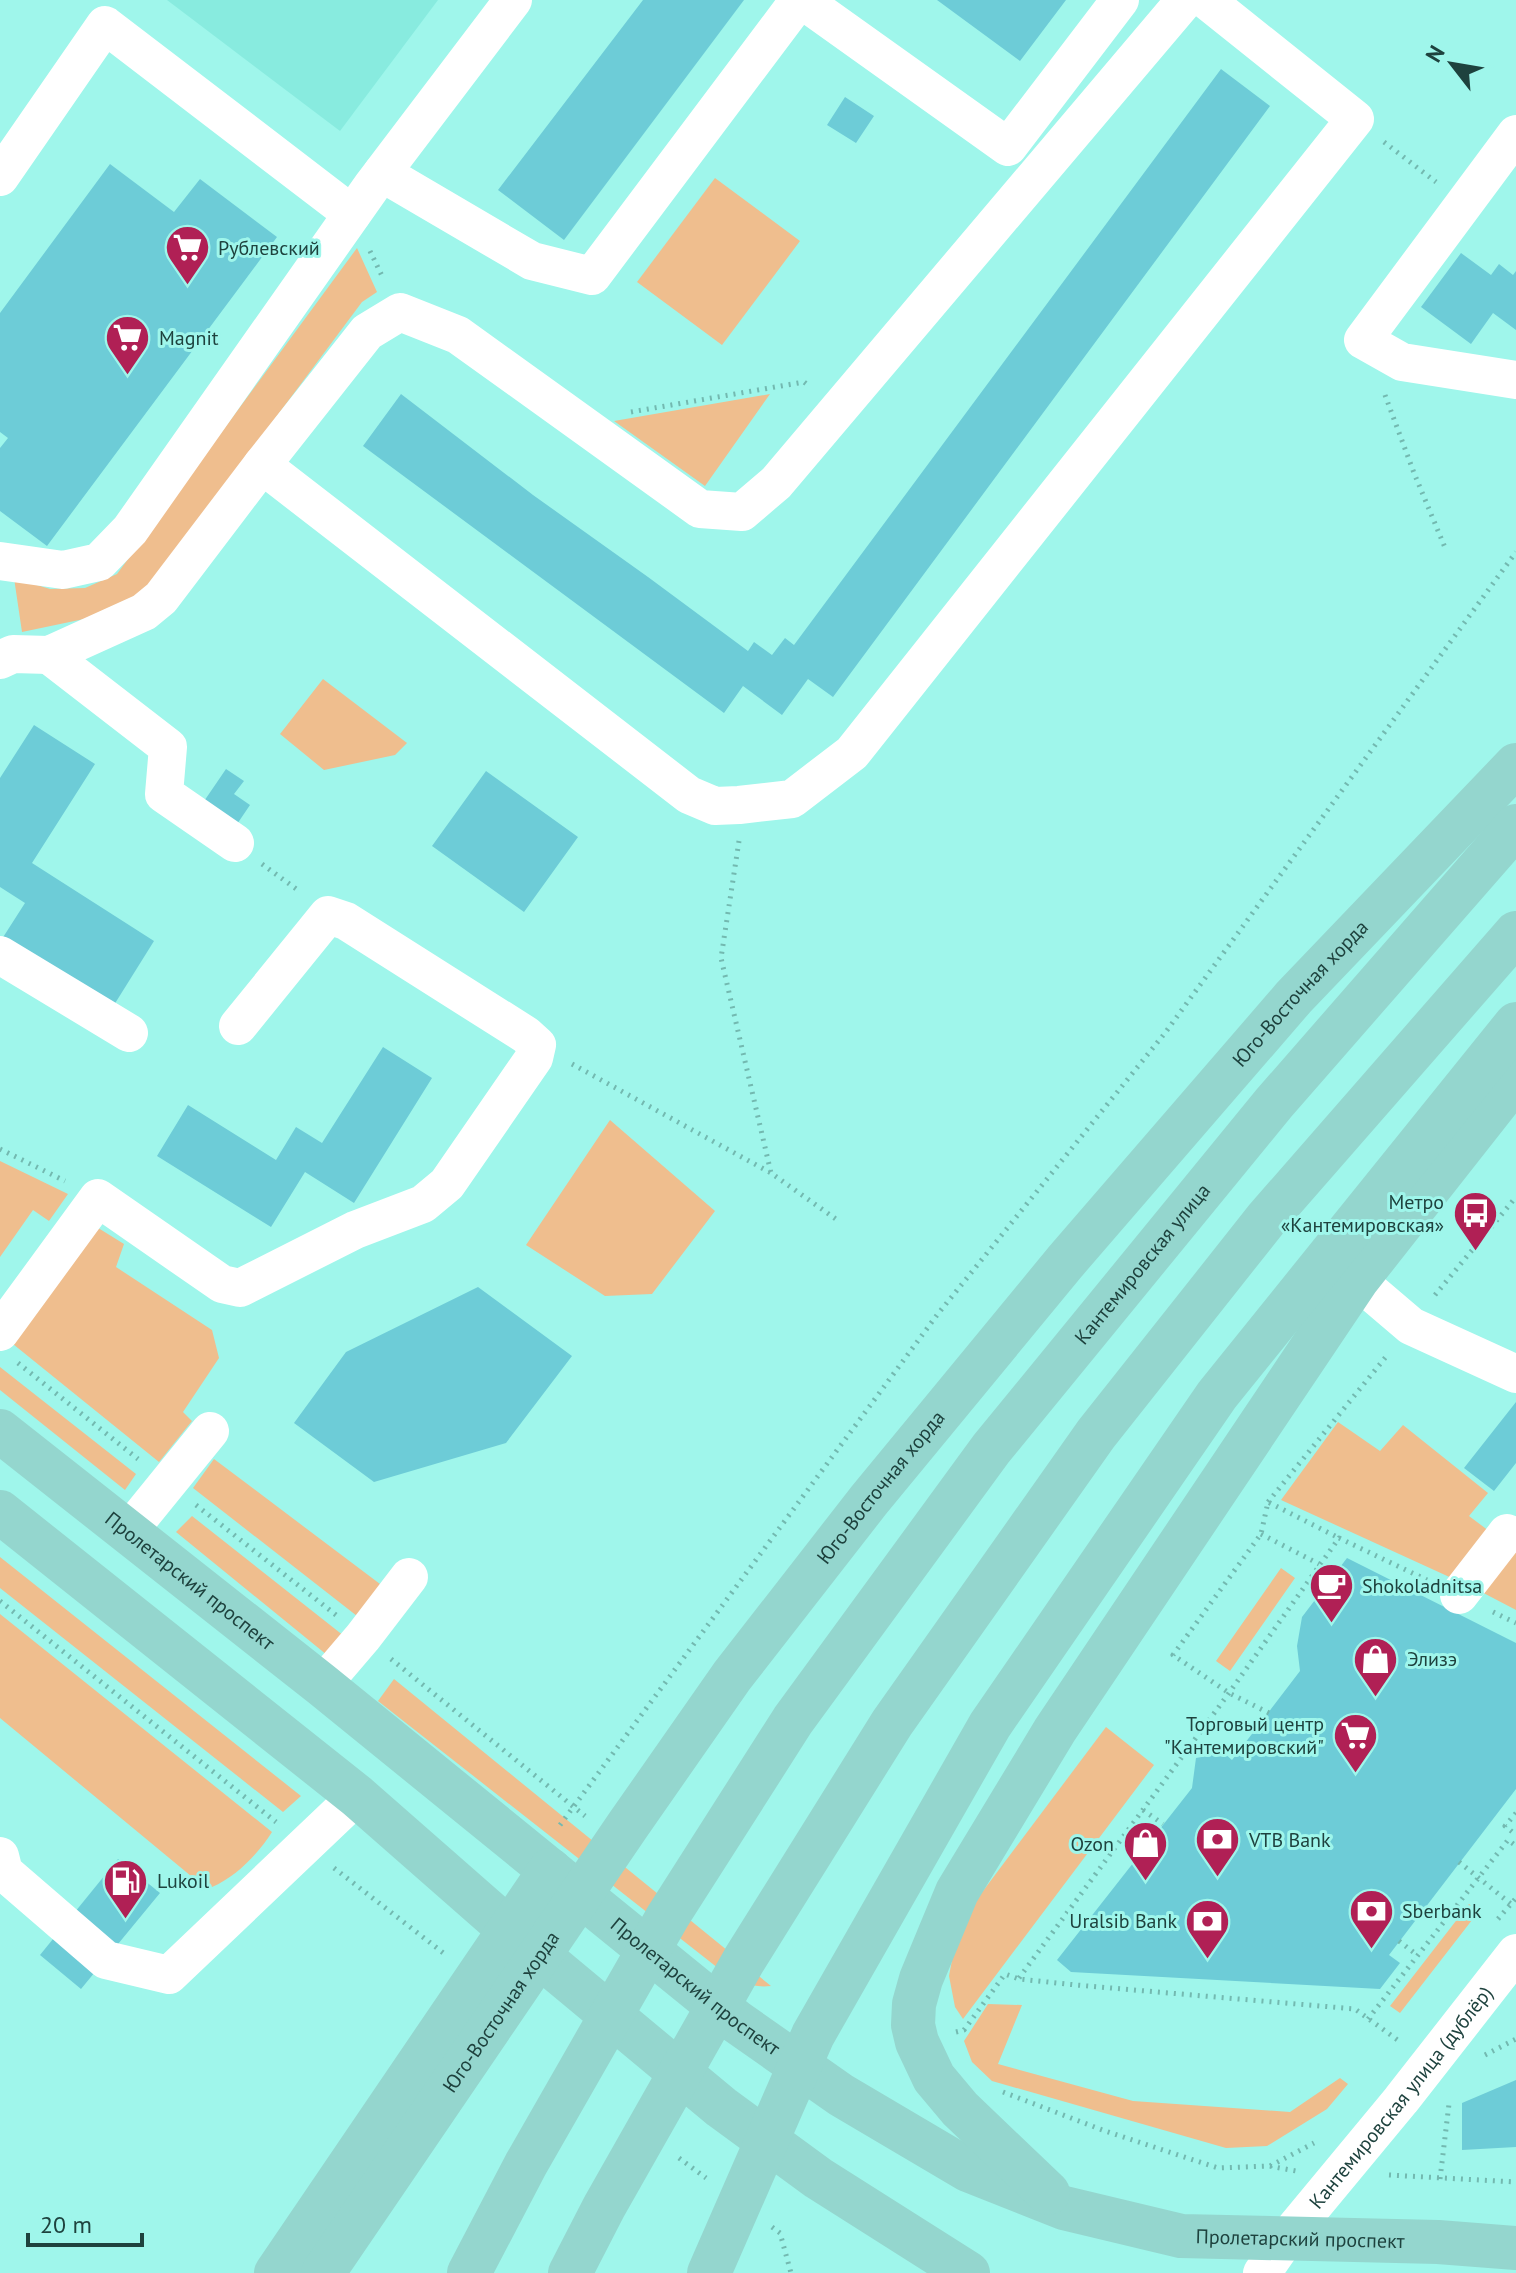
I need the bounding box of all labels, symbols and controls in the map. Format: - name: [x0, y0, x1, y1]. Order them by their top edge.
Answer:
- north arrow: [1412, 24, 1492, 104]
- text: N: [1419, 40, 1451, 67]
- supermarket icon: Рублевский: [163, 224, 211, 287]
- place label: Рублевский: [218, 235, 320, 261]
- supermarket icon: Magnit: [104, 314, 152, 377]
- place label: Magnit: [159, 325, 219, 351]
- street label: Юго-Восточная хорда: [1227, 915, 1374, 1072]
- street label: Кантемировская улица: [1069, 1178, 1216, 1350]
- place label: Метро «Кантемировская»: [1281, 1189, 1444, 1238]
- bus stop icon: Метро «Кантемировская»: [1451, 1190, 1499, 1253]
- street label: Юго-Восточная хорда: [811, 1405, 950, 1569]
- street label: Пролетарский проспект: [100, 1506, 280, 1656]
- cafe icon: Shokoladnitsa: [1307, 1562, 1355, 1625]
- place label: Shokoladnitsa: [1362, 1573, 1482, 1599]
- shop icon: Элизэ: [1352, 1635, 1400, 1698]
- place label: Элизэ: [1407, 1646, 1457, 1672]
- place label: Торговый центр "Кантемировский": [1164, 1711, 1324, 1760]
- supermarket icon: Торговый центр "Кантемировский": [1331, 1711, 1379, 1774]
- bank icon: VTB Bank: [1194, 1816, 1242, 1879]
- shop icon: Ozon: [1121, 1820, 1169, 1883]
- place label: VTB Bank: [1248, 1827, 1331, 1853]
- place label: Ozon: [1071, 1831, 1114, 1857]
- fuel station icon: Lukoil: [102, 1857, 150, 1920]
- place label: Lukoil: [157, 1868, 209, 1894]
- bank icon: Sberbank: [1347, 1887, 1395, 1950]
- bank icon: Uralsib Bank: [1184, 1897, 1232, 1960]
- place label: Sberbank: [1402, 1898, 1482, 1924]
- place label: Uralsib Bank: [1069, 1908, 1177, 1934]
- street label: Пролетарский проспект: [605, 1912, 785, 2061]
- street label: Юго-Восточная хорда: [437, 1926, 565, 2098]
- street label: Кантемировская улица (дублёр): [1303, 1981, 1498, 2214]
- scale bar: [28, 2197, 142, 2247]
- text: 20 m: [40, 2209, 92, 2240]
- street label: Пролетарский проспект: [1195, 2223, 1405, 2254]

